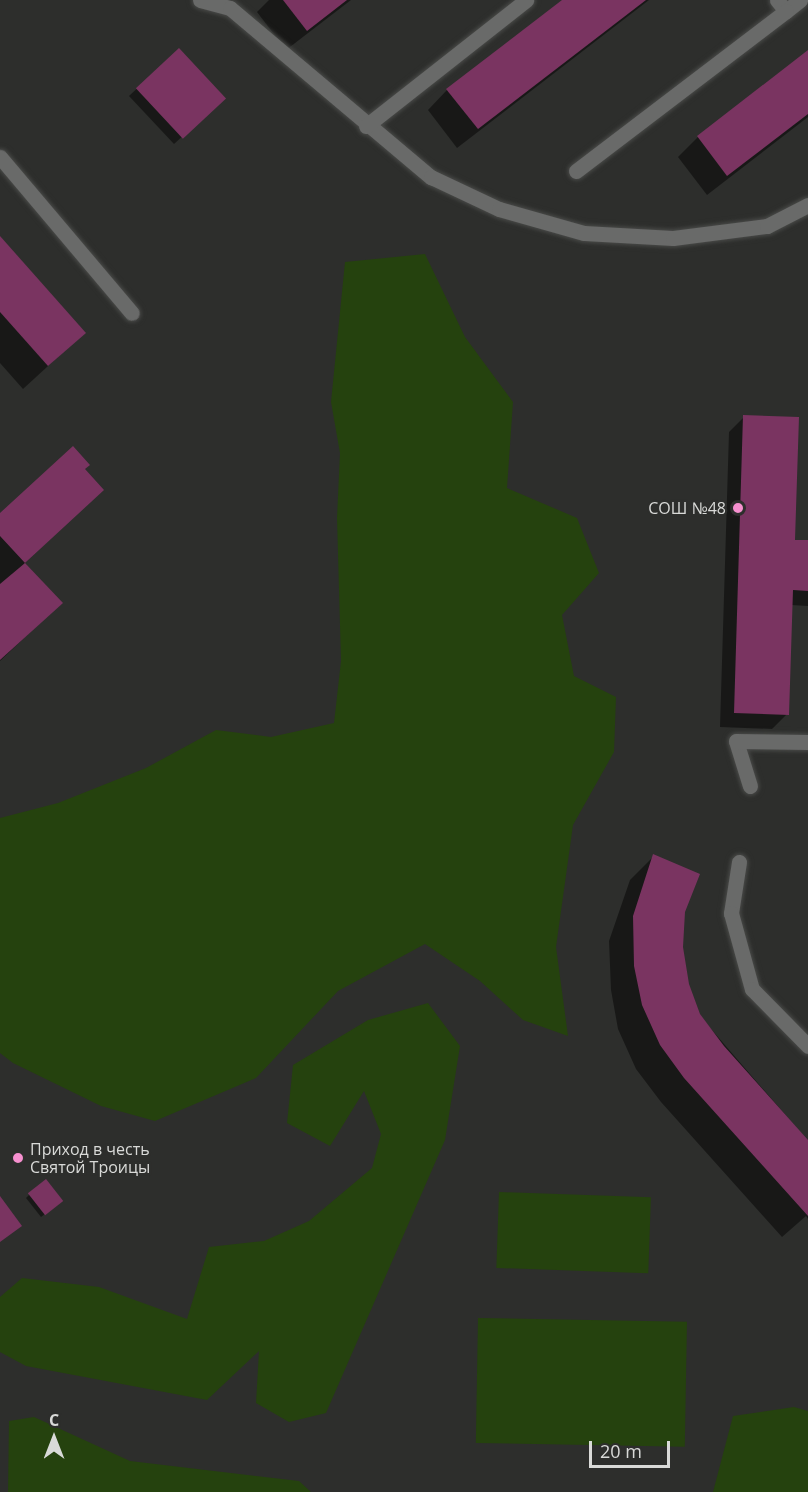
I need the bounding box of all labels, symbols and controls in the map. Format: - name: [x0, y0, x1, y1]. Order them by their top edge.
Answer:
- place label: СОШ №48: [648, 498, 726, 518]
- marker: СОШ №48: [731, 501, 745, 515]
- place label: Приход в честь Святой Троицы: [30, 1139, 150, 1177]
- marker: Приход в честь Святой Троицы: [11, 1151, 25, 1165]
- north arrow: [24, 1408, 84, 1468]
- text: С: [49, 1409, 59, 1431]
- scale bar: [592, 1429, 673, 1467]
- text: 20 m: [600, 1439, 642, 1463]

